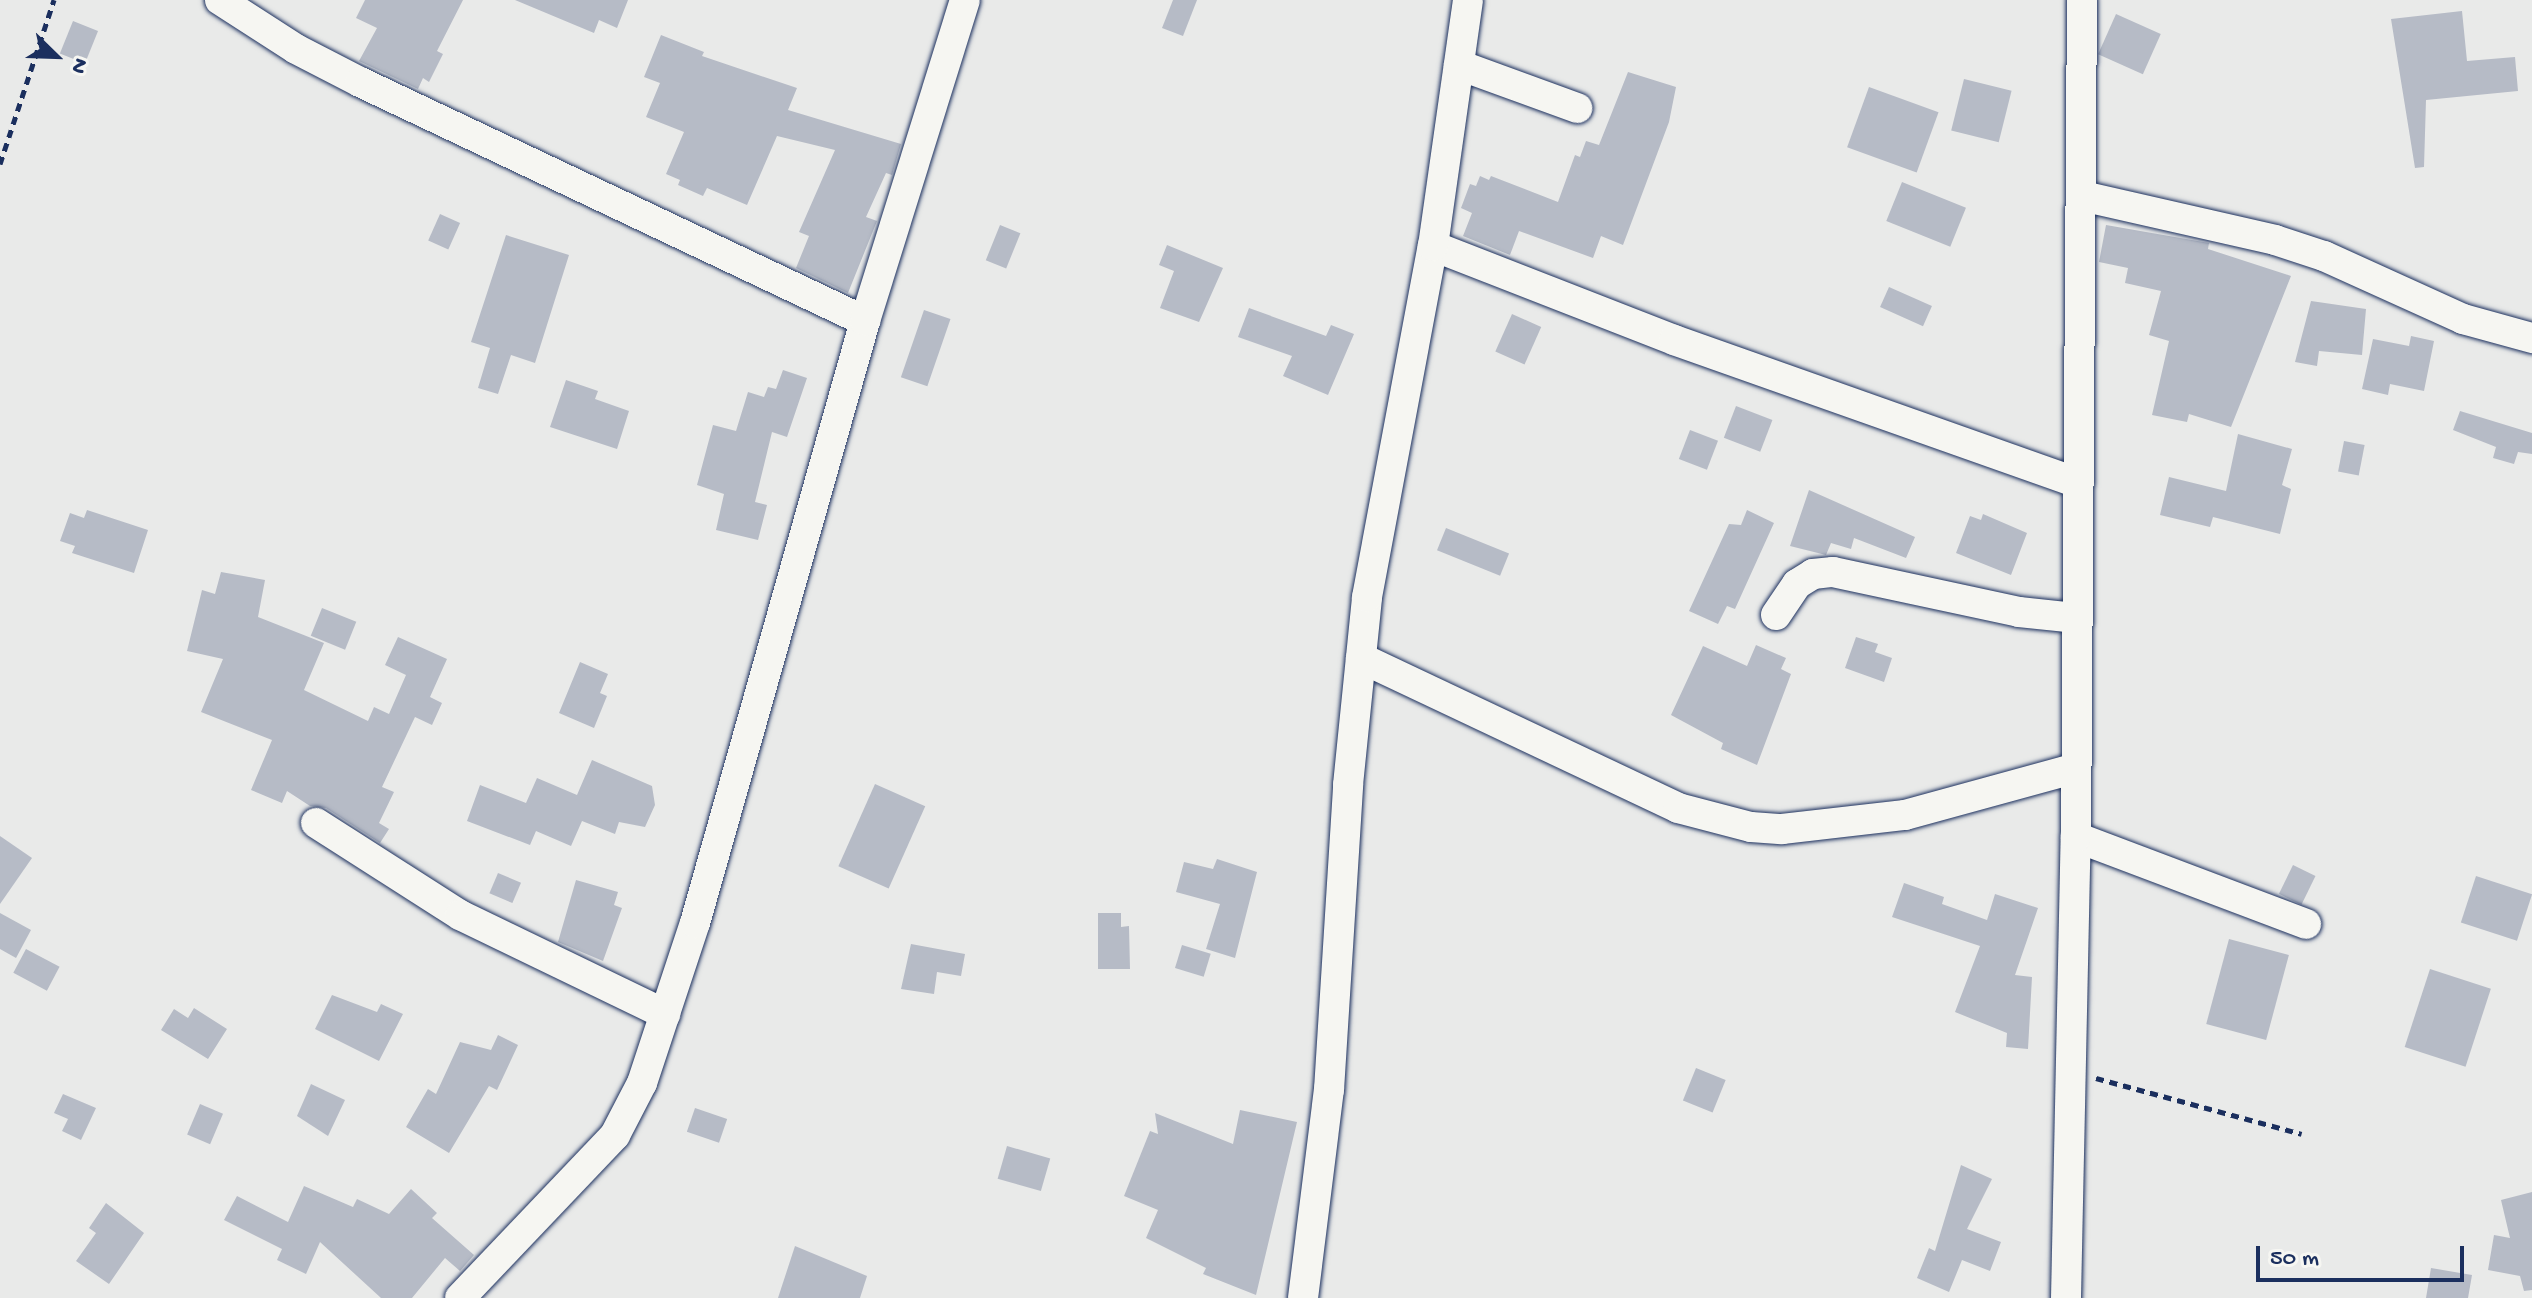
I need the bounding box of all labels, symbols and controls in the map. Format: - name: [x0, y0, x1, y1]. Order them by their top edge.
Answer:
- north arrow: [16, 16, 96, 96]
- text: N: [63, 54, 93, 77]
- scale bar: [2260, 1230, 2468, 1280]
- text: 50 m: [2270, 1245, 2319, 1274]

